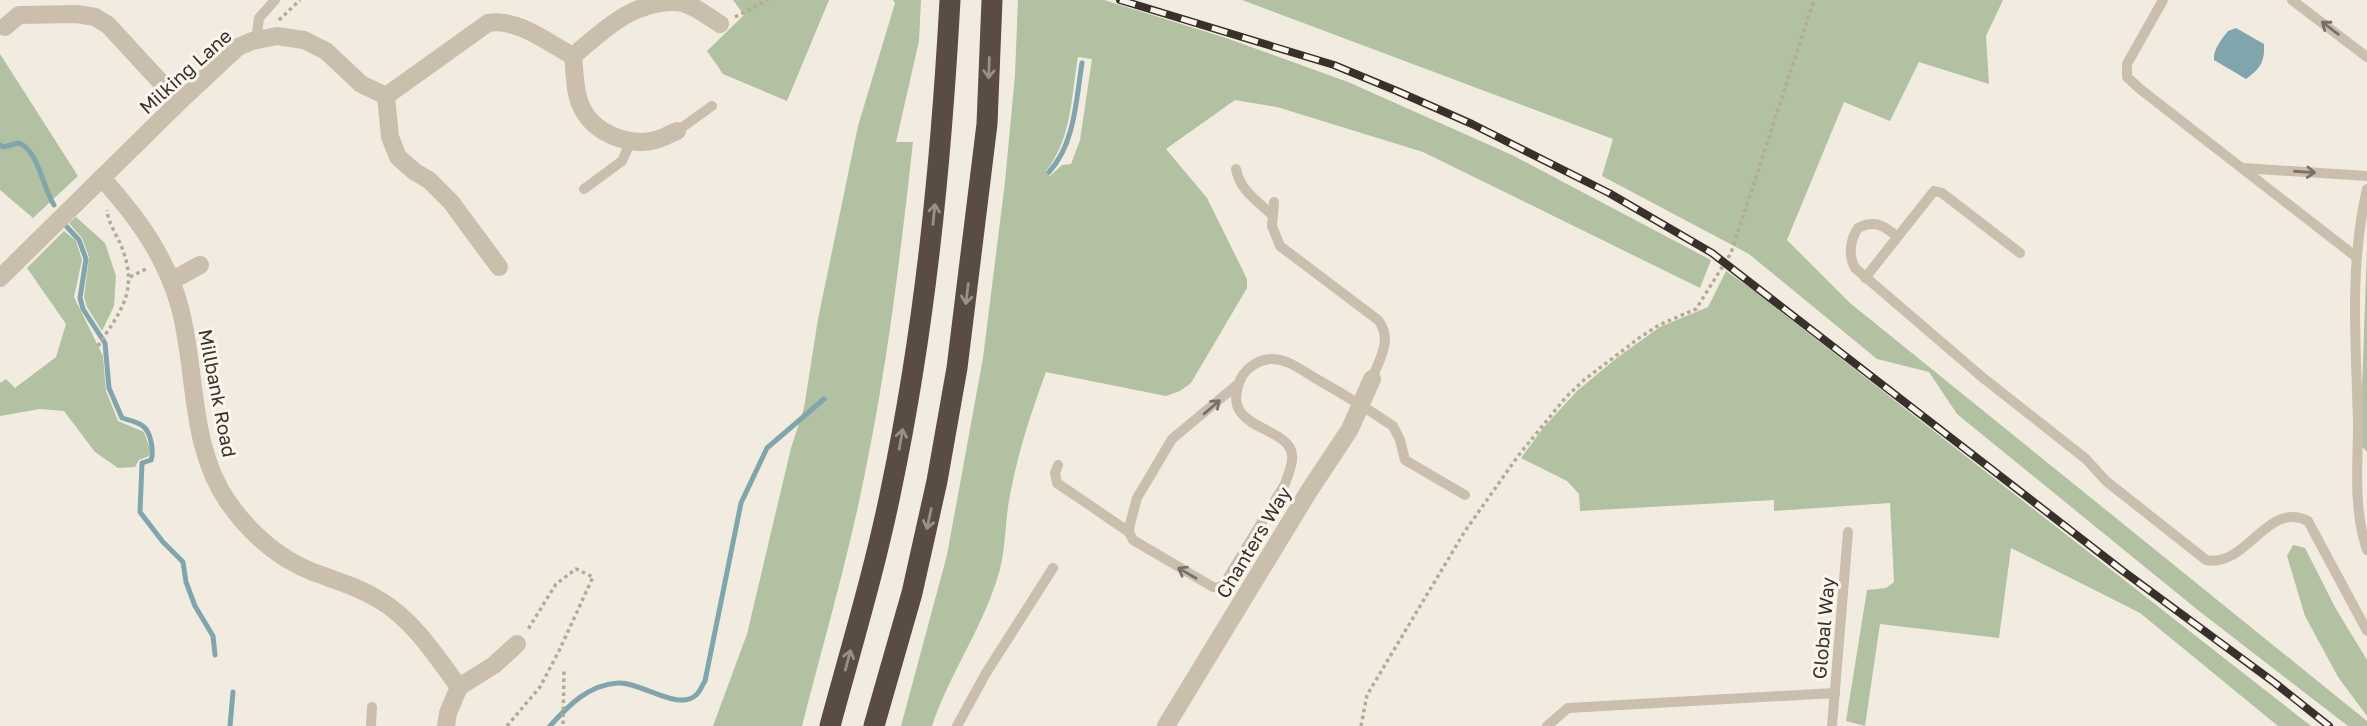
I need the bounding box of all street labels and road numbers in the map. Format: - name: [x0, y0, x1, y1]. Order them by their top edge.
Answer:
- street label: Milking Lane: [134, 24, 236, 118]
- street label: Millbank Road: [194, 327, 242, 459]
- street label: Chanters Way: [1211, 482, 1296, 602]
- street label: Global Way: [1807, 576, 1839, 680]

